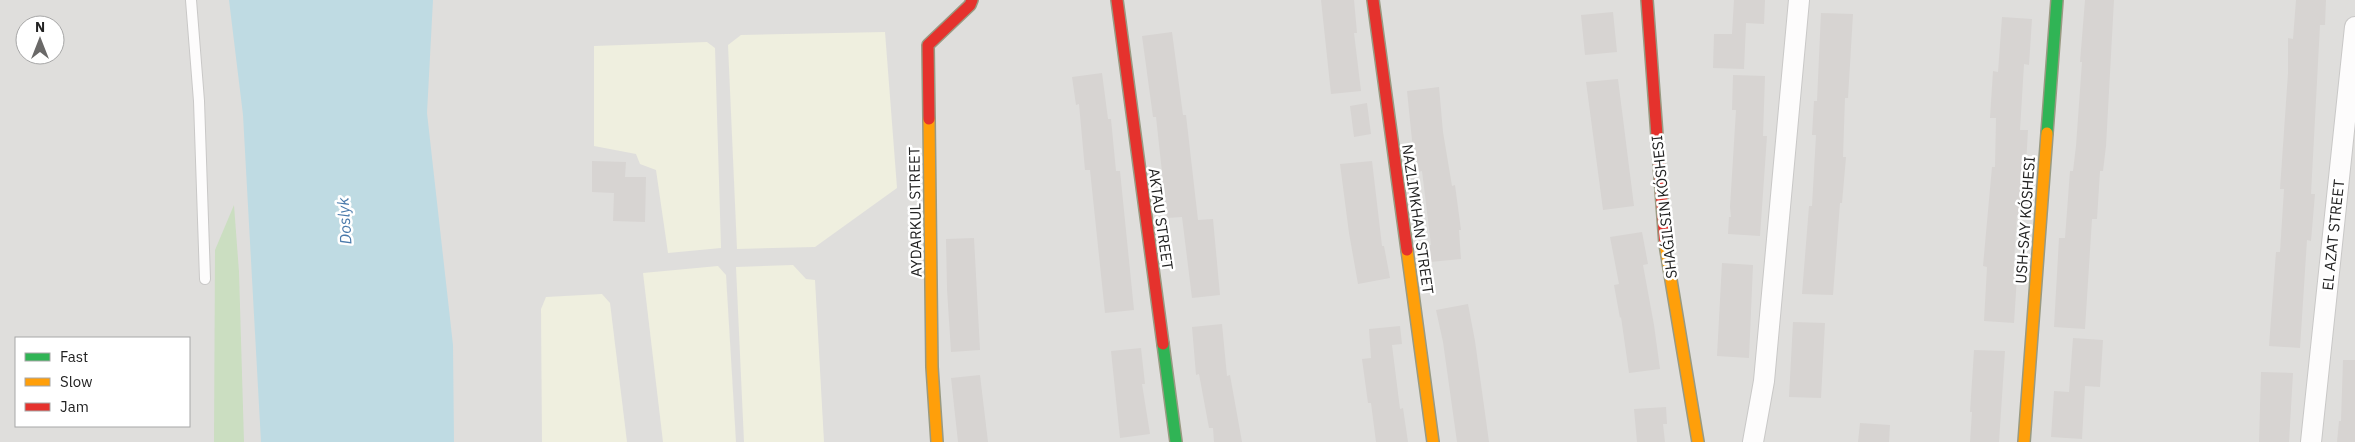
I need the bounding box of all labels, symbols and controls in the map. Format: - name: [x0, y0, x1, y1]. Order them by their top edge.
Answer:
- north arrow: [15, 15, 65, 65]
- text: N: [35, 18, 45, 36]
- street label: SHAǴILSIN KÓSHESI: [1647, 134, 1681, 280]
- street label: NAZLIMKHAN STREET: [1398, 143, 1438, 296]
- street label: AYDARKUL STREET: [904, 146, 926, 277]
- street label: USH-SAY KÓSHESI: [2011, 156, 2039, 284]
- street label: AKTAU STREET: [1144, 167, 1178, 271]
- street label: EL AZAT STREET: [2318, 178, 2348, 292]
- water label: Doslyk: [332, 196, 356, 245]
- legend: [15, 337, 190, 427]
- text: Fast: [60, 347, 88, 366]
- text: Slow: [60, 372, 93, 391]
- text: Jam: [60, 397, 89, 416]

